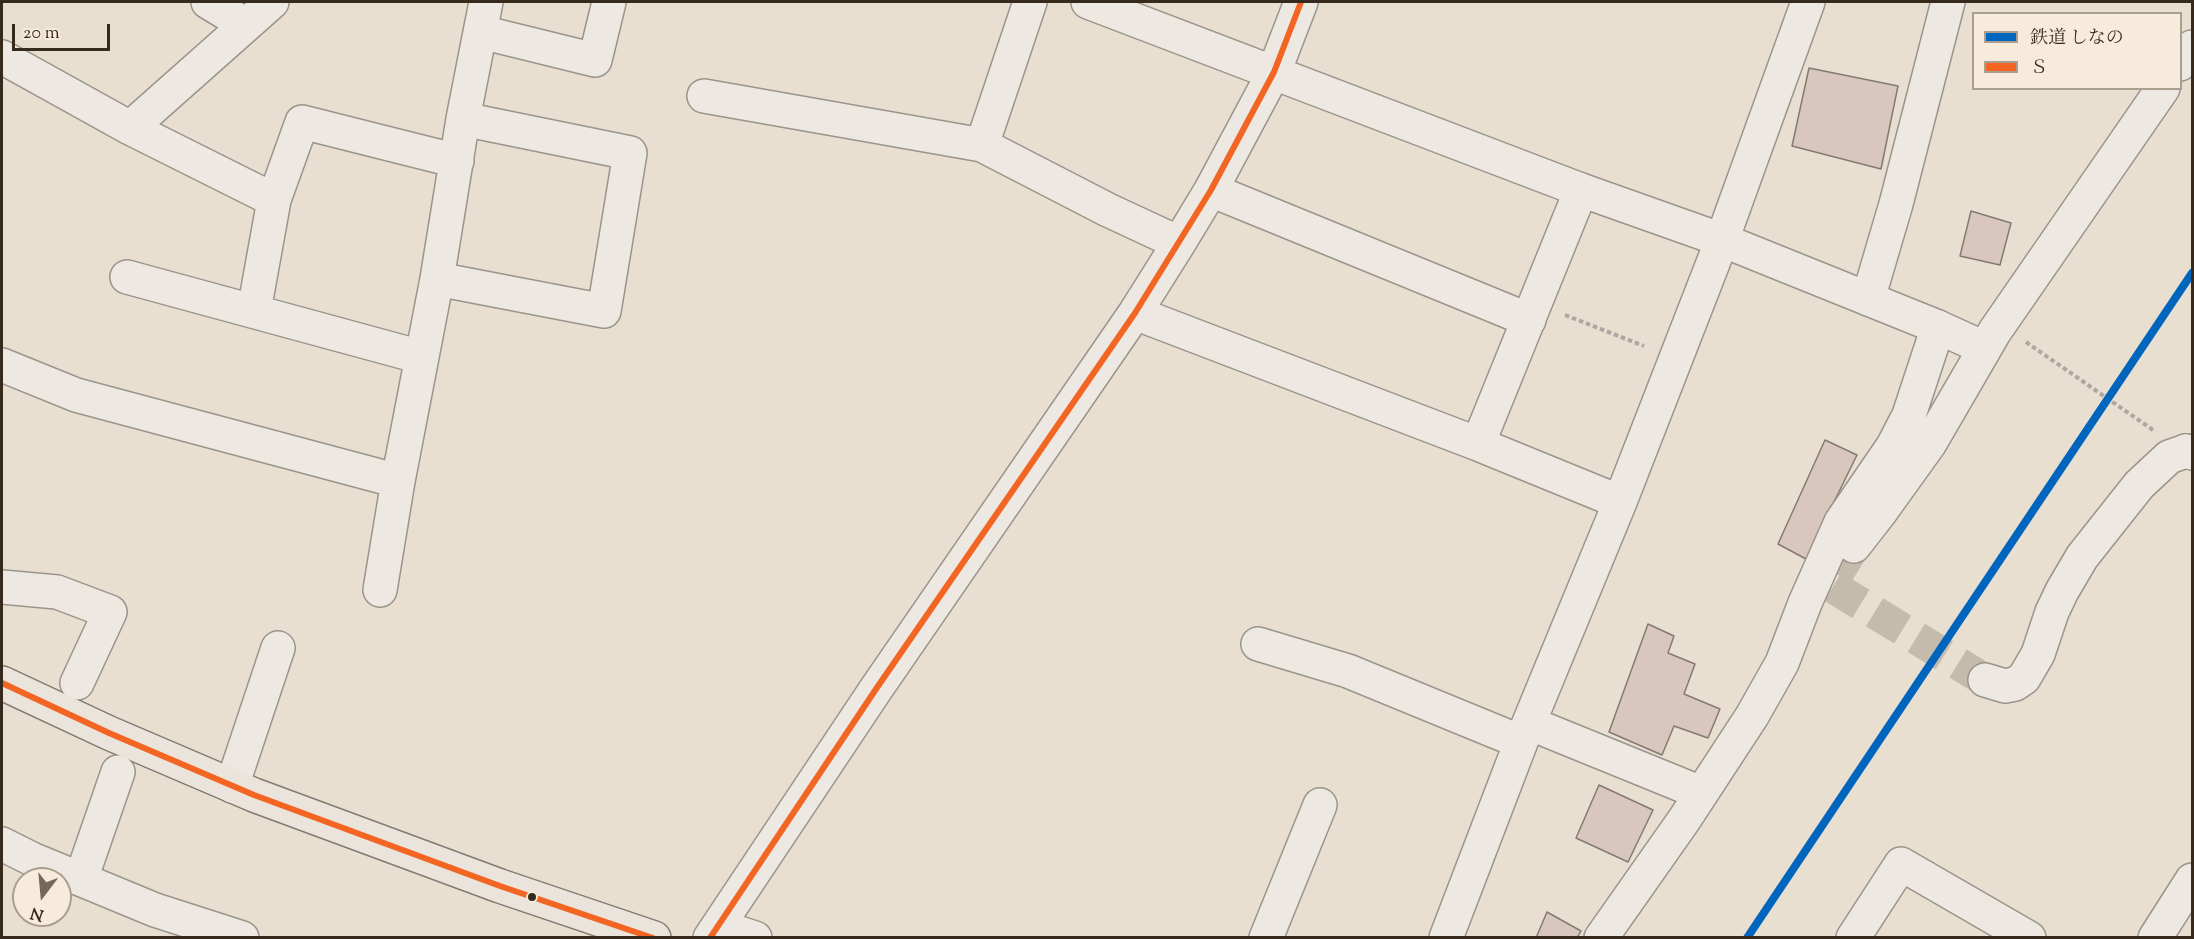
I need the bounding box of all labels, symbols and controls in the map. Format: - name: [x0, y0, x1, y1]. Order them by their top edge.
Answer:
- scale bar: [15, 12, 112, 50]
- legend: [1972, 12, 2182, 90]
- text: 20 m: [23, 21, 60, 47]
- text: 鉄道 しなの: [2030, 26, 2124, 52]
- text: Ｓ: [2030, 56, 2048, 82]
- north arrow: [12, 867, 72, 927]
- unlabelled marker: [526, 891, 538, 903]
- text: N: [28, 900, 47, 926]

